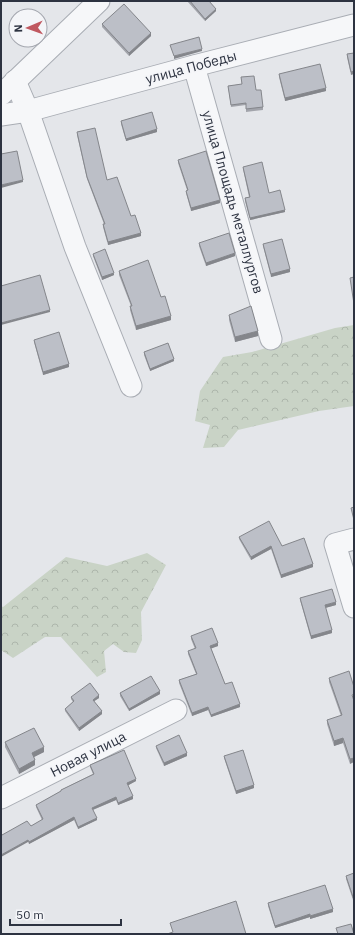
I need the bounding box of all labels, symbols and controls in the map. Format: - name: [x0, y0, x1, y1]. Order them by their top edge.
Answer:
- north arrow: [8, 8, 48, 48]
- text: N: [11, 24, 25, 33]
- street label: улица Победы: [143, 46, 239, 88]
- street label: улица Площадь металлургов: [198, 108, 268, 296]
- street label: Новая улица: [47, 727, 129, 781]
- scale bar: [10, 901, 121, 927]
- text: 50 m: [16, 907, 44, 922]

